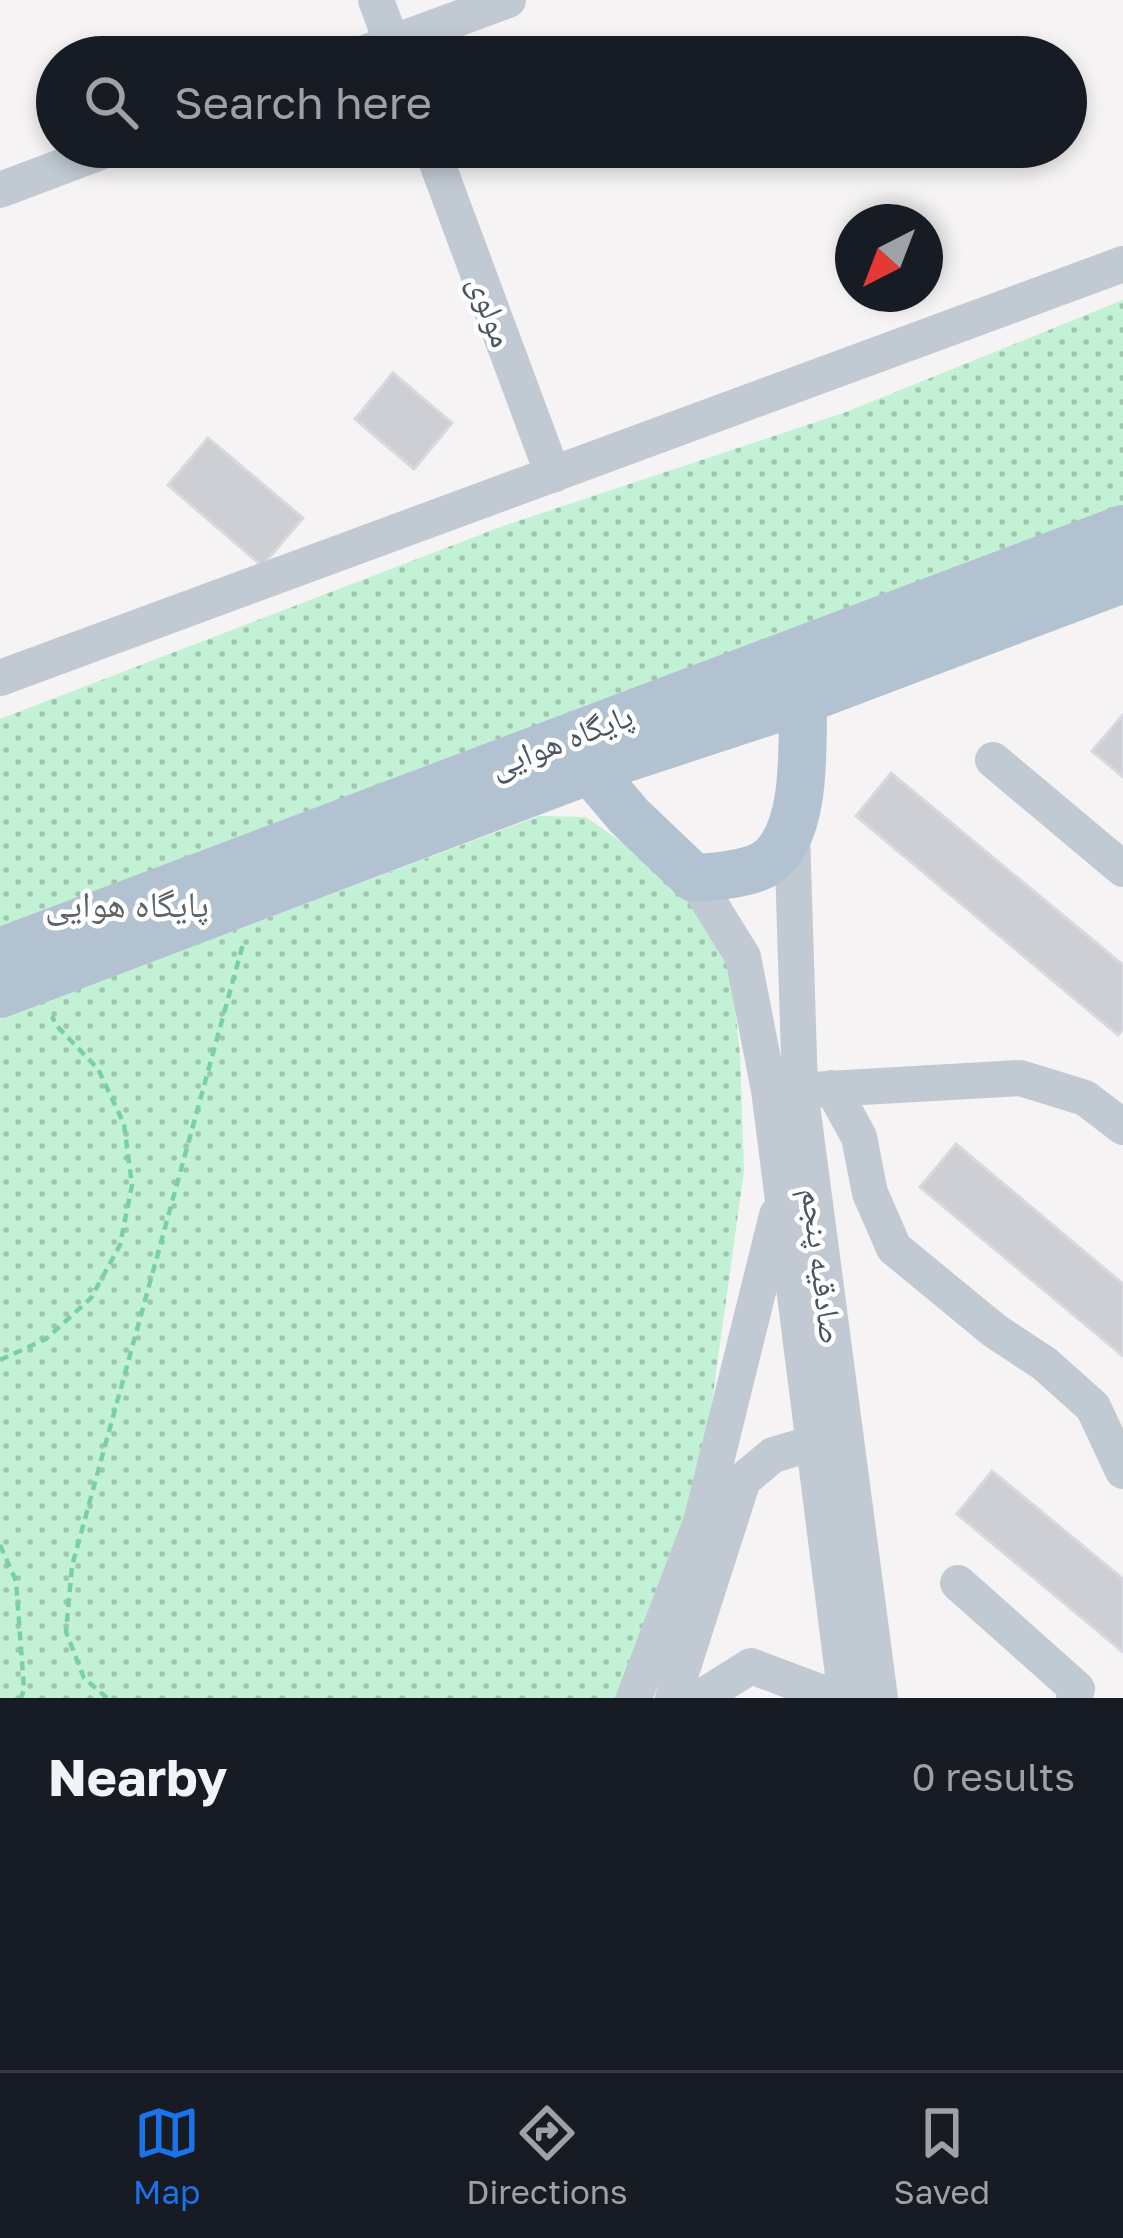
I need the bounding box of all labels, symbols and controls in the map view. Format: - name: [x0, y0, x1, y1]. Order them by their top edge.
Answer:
- search box: [36, 36, 1087, 168]
- icon: search: [78, 69, 144, 135]
- text: Search here: [174, 75, 432, 129]
- north arrow: [835, 204, 943, 312]
- street label: مولوی: [460, 270, 523, 353]
- street label: پایگاه هوایی: [484, 694, 639, 787]
- district label: پایگاه هوایی: [45, 882, 209, 926]
- street label: صادقیه پنجم: [791, 1186, 852, 1347]
- text: Nearby: [48, 1746, 227, 1807]
- text: 0 results: [911, 1753, 1075, 1800]
- tab: Map: [133, 2100, 200, 2211]
- tab: Directions: [466, 2100, 628, 2211]
- tab: Saved: [894, 2100, 990, 2211]

